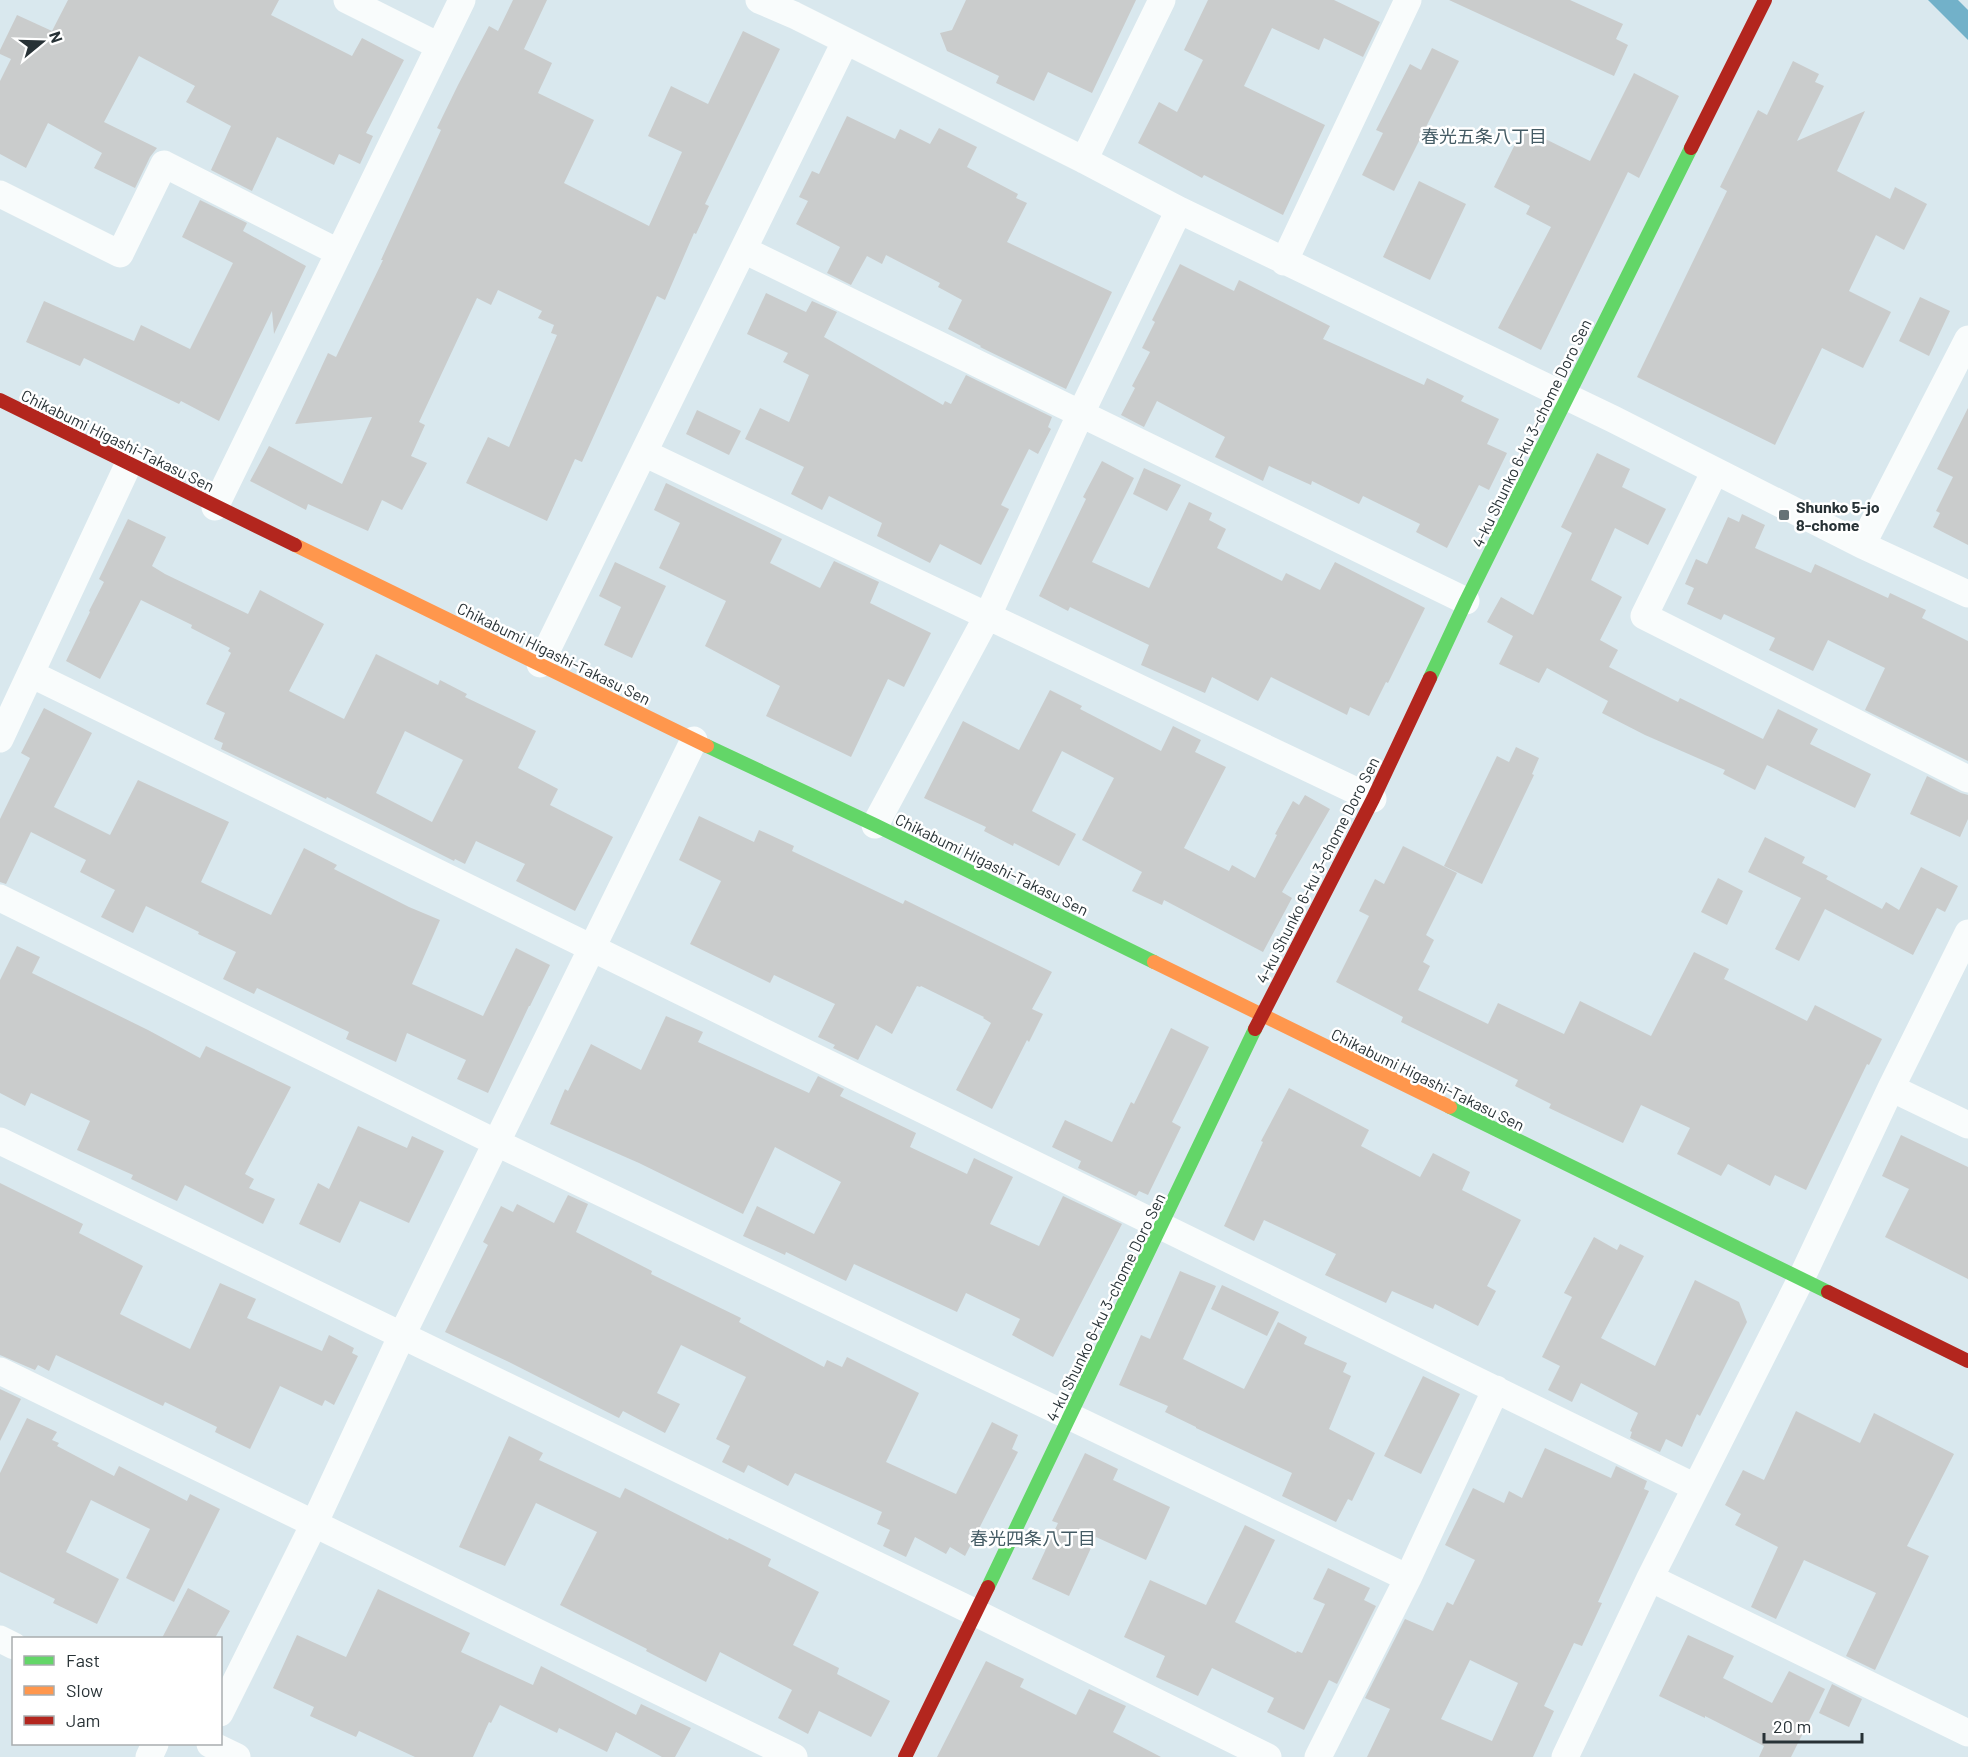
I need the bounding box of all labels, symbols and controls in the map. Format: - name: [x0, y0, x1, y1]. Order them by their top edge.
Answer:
- north arrow: [12, 12, 72, 72]
- text: N: [46, 29, 67, 45]
- district label: 春光五条八丁目: [1421, 125, 1547, 147]
- street label: 4-ku Shunko 6-ku 3-chome Doro Sen: [1467, 316, 1595, 550]
- street label: Chikabumi Higashi-Takasu Sen: [18, 385, 218, 495]
- place label: Shunko 5-jo 8-chome: [1796, 497, 1880, 534]
- marker: Shunko 5-jo 8-chome: [1777, 508, 1791, 522]
- street label: Chikabumi Higashi-Takasu Sen: [454, 598, 654, 708]
- street label: 4-ku Shunko 6-ku 3-chome Doro Sen: [1251, 754, 1383, 986]
- street label: Chikabumi Higashi-Takasu Sen: [892, 809, 1092, 919]
- street label: Chikabumi Higashi-Takasu Sen: [1328, 1024, 1528, 1134]
- street label: 4-ku Shunko 6-ku 3-chome Doro Sen: [1041, 1190, 1169, 1424]
- district label: 春光四条八丁目: [970, 1527, 1096, 1549]
- legend: [12, 1637, 222, 1745]
- text: Fast: [66, 1649, 100, 1671]
- text: Slow: [66, 1679, 103, 1701]
- scale bar: [1764, 1706, 1862, 1744]
- text: Jam: [66, 1709, 100, 1731]
- text: 20 m: [1773, 1715, 1811, 1737]

